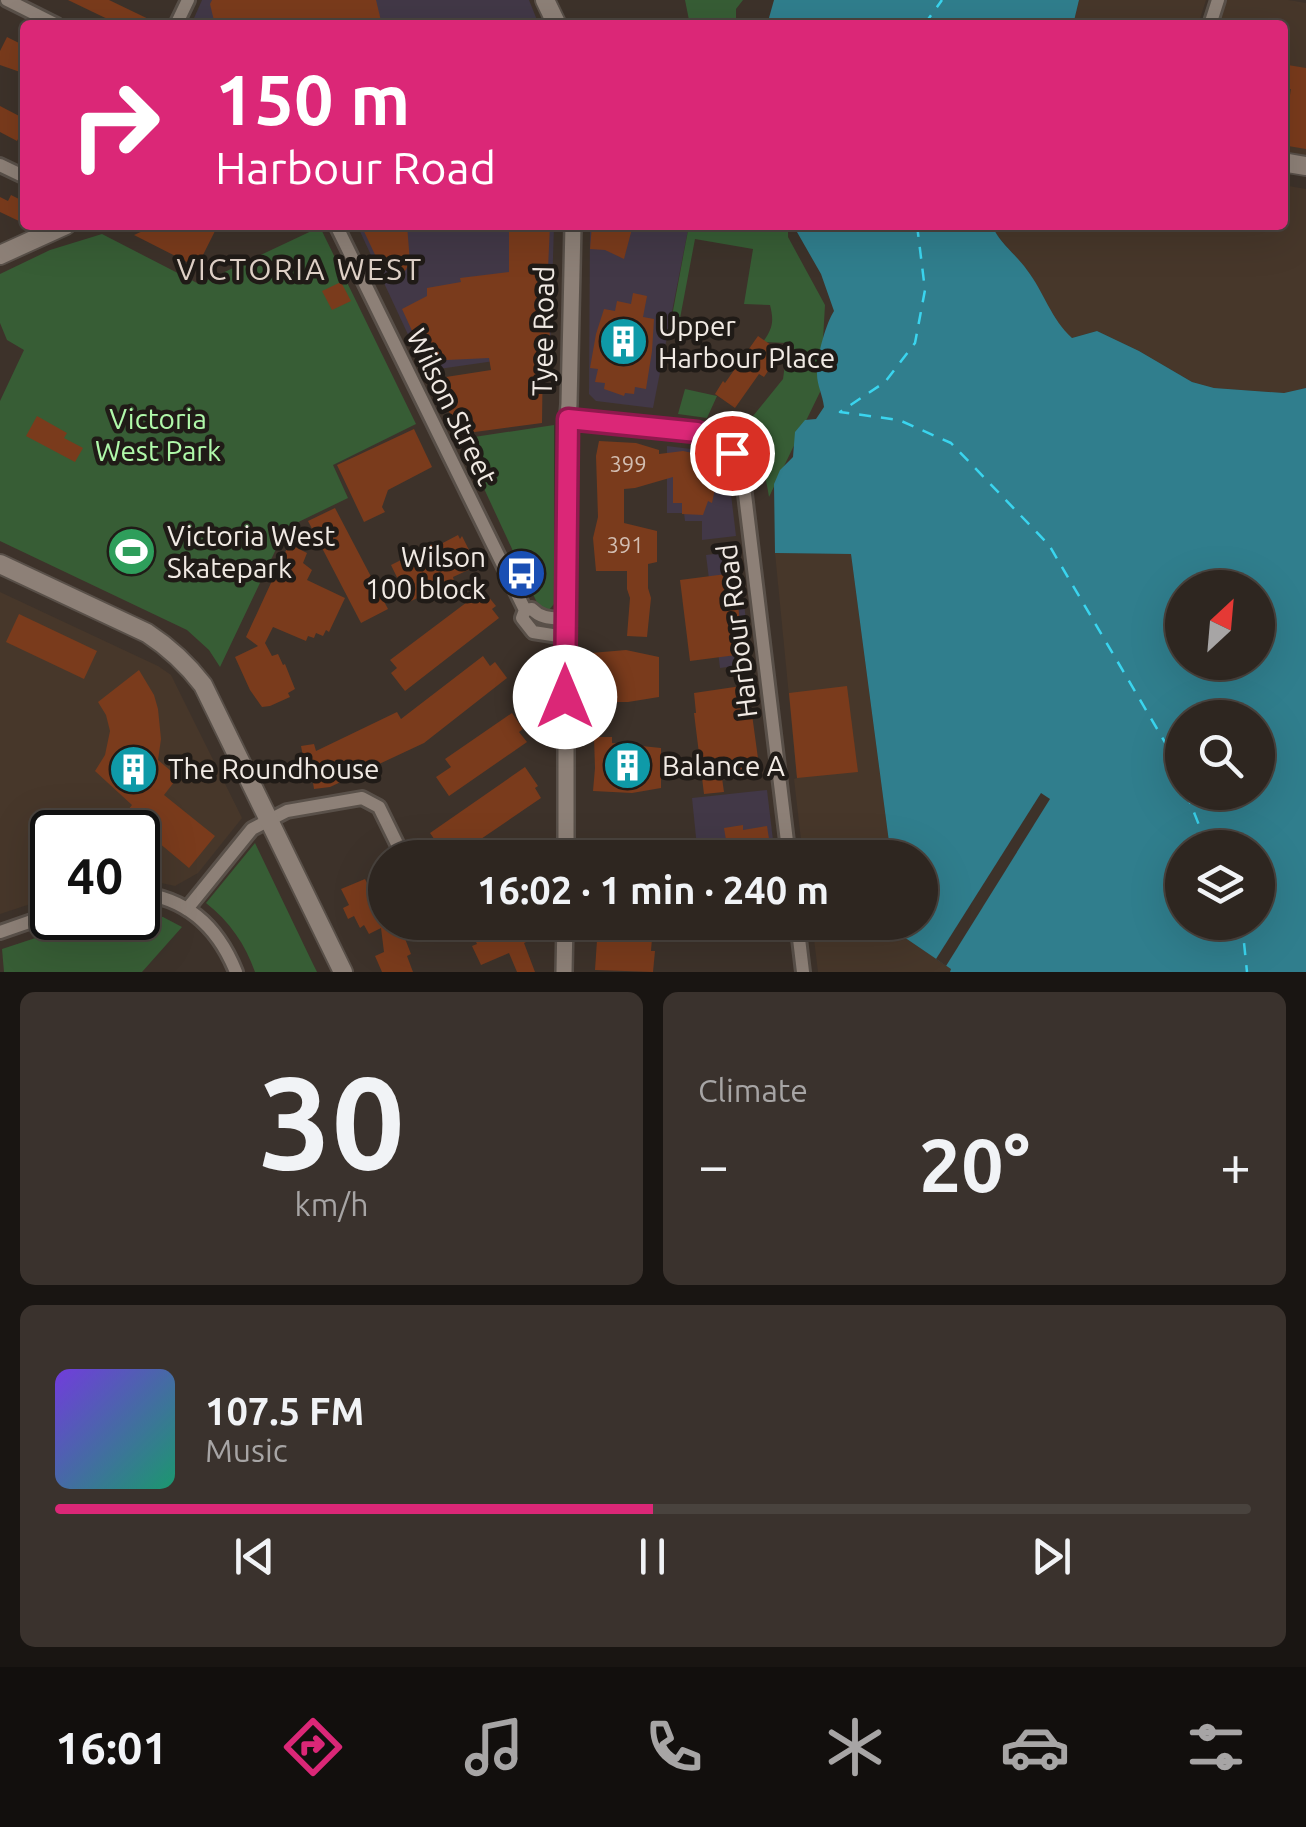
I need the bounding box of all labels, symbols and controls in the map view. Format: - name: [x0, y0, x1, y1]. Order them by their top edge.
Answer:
- icon: right: [50, 60, 180, 190]
- text: 150 m: [215, 60, 410, 138]
- text: Harbour Road: [215, 142, 496, 193]
- district label: VICTORIA WEST: [176, 252, 424, 286]
- street label: Tyee Road: [526, 266, 559, 396]
- place label: Upper Harbour Place: [658, 310, 835, 373]
- building icon: Upper Harbour Place: [597, 316, 649, 368]
- street label: Wilson Street: [401, 324, 504, 490]
- park label: Victoria West Park: [95, 403, 221, 466]
- pin: [690, 411, 775, 496]
- icon: arrive: [705, 426, 760, 481]
- house number: 399: [609, 451, 647, 476]
- place label: Victoria West Skatepark: [167, 520, 335, 583]
- sports icon: Victoria West Skatepark: [106, 526, 158, 578]
- house number: 391: [606, 532, 644, 557]
- place label: Wilson 100 block: [365, 541, 486, 604]
- street label: Harbour Road: [710, 542, 763, 720]
- bus stop icon: Wilson 100 block: [495, 547, 547, 599]
- north arrow: [1165, 570, 1275, 680]
- map controls: [1165, 570, 1275, 940]
- position arrow: [513, 645, 617, 749]
- button: search: [1165, 700, 1275, 810]
- building icon: Balance A: [601, 740, 653, 792]
- building icon: The Roundhouse: [107, 743, 159, 795]
- place label: Balance A: [662, 750, 785, 781]
- place label: The Roundhouse: [168, 753, 380, 784]
- speed limit sign: 40: [30, 810, 160, 940]
- button: layers: [1165, 830, 1275, 940]
- text: 16:02 · 1 min · 240 m: [477, 869, 829, 911]
- text: 30: [258, 1048, 405, 1194]
- text: Climate: [698, 1072, 808, 1108]
- text: 20°: [919, 1122, 1030, 1206]
- text: −: [698, 1134, 729, 1195]
- text: +: [1220, 1134, 1251, 1195]
- text: km/h: [295, 1186, 368, 1222]
- text: 107.5 FM: [205, 1390, 364, 1432]
- text: Music: [205, 1432, 288, 1468]
- icon: previous: [227, 1529, 282, 1584]
- icon: pause: [625, 1529, 680, 1584]
- icon: next: [1024, 1529, 1079, 1584]
- icon: directions: [278, 1712, 348, 1782]
- icon: music: [459, 1712, 529, 1782]
- icon: phone: [639, 1712, 709, 1782]
- icon: climate: [820, 1712, 890, 1782]
- icon: car: [1000, 1712, 1070, 1782]
- icon: filters: [1181, 1712, 1251, 1782]
- text: 16:01: [55, 1722, 168, 1773]

